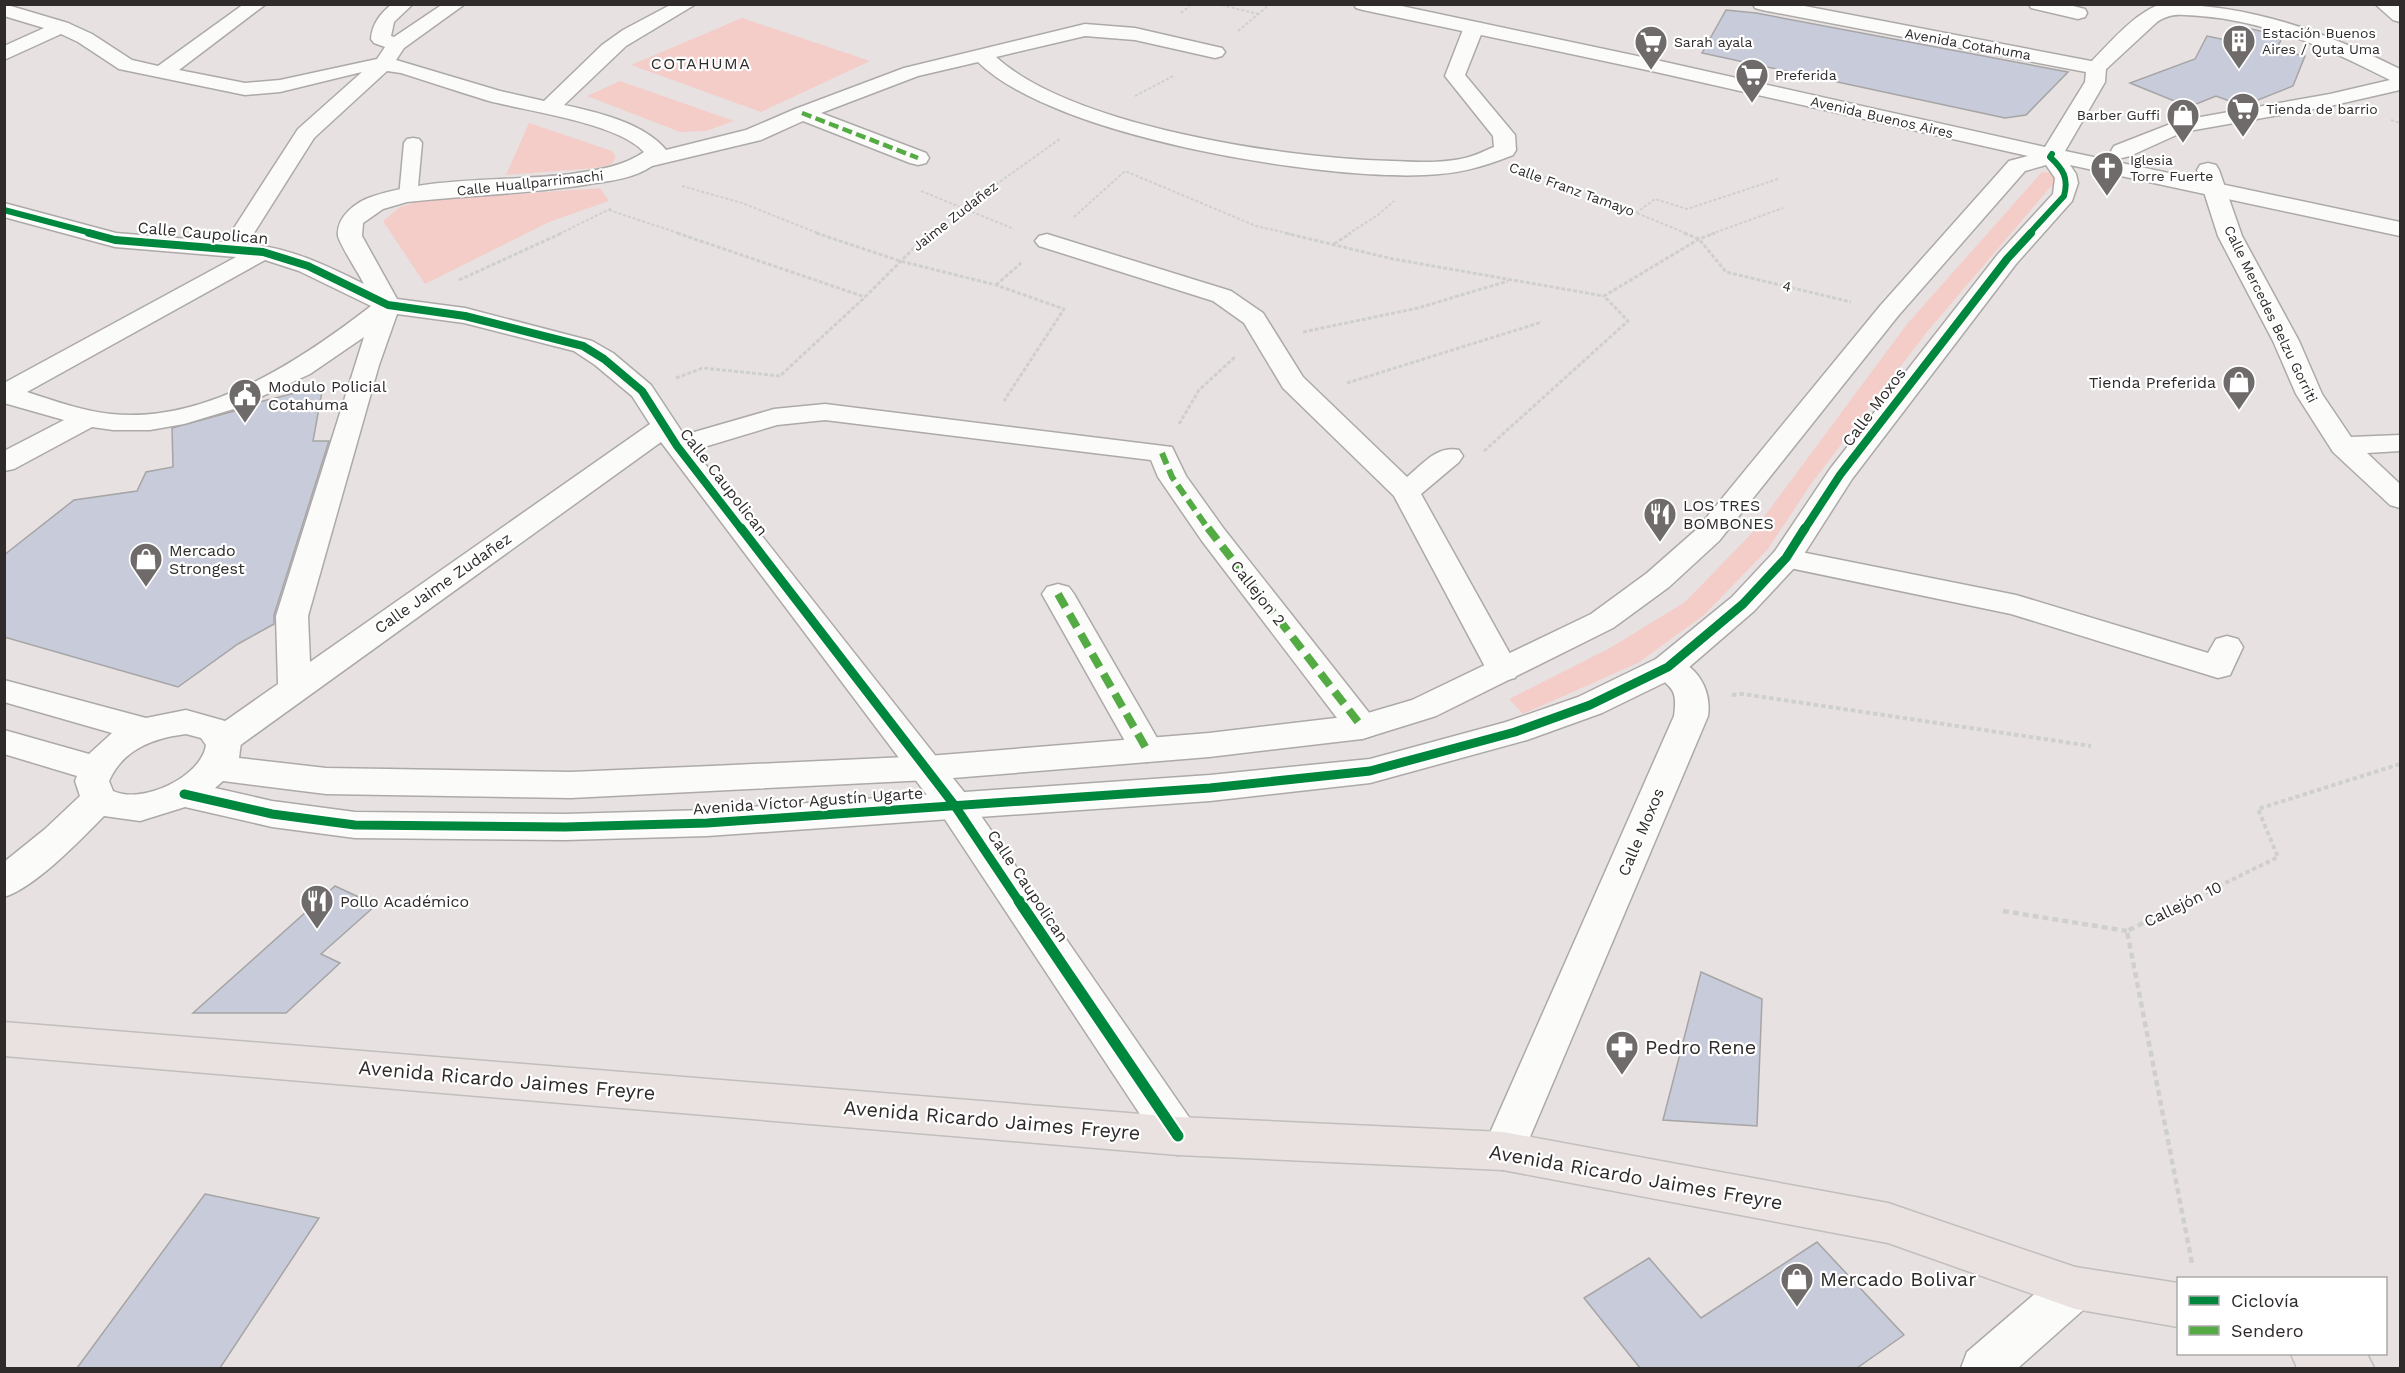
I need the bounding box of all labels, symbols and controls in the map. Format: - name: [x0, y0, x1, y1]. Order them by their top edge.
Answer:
- building icon: Estación Buenos Aires / Quta Uma: [2221, 23, 2257, 70]
- supermarket icon: Sarah ayala: [1633, 24, 1669, 71]
- street label: Avenida Cotahuma: [1904, 25, 2032, 63]
- place label: Estación Buenos Aires / Quta Uma: [2262, 25, 2380, 57]
- place label: Sarah ayala: [1674, 34, 1752, 50]
- district label: COTAHUMA: [651, 54, 751, 73]
- supermarket icon: Preferida: [1734, 57, 1770, 104]
- place label: Preferida: [1775, 67, 1837, 83]
- supermarket icon: Tienda de barrio: [2225, 91, 2261, 138]
- street label: Avenida Buenos Aires: [1809, 93, 1955, 141]
- shop icon: Barber Guffi: [2165, 97, 2201, 144]
- place label: Tienda de barrio: [2266, 101, 2378, 117]
- place label: Barber Guffi: [2077, 107, 2160, 123]
- church icon: Iglesia Torre Fuerte: [2089, 150, 2125, 197]
- place label: Iglesia Torre Fuerte: [2130, 152, 2213, 184]
- street label: Calle Franz Tamayo: [1507, 159, 1637, 219]
- street label: Calle Huallparrimachi: [456, 167, 604, 199]
- street label: Jaime Zudañez: [909, 178, 1001, 254]
- street label: Calle Caupolican: [137, 218, 269, 248]
- street label: Calle Mercedes Belzu Gorriti: [2221, 223, 2321, 405]
- street label: 4: [1781, 277, 1793, 295]
- street label: Calle Moxos: [1838, 364, 1910, 450]
- shop icon: Tienda Preferida: [2221, 364, 2257, 411]
- place label: Tienda Preferida: [2089, 373, 2216, 392]
- public building icon: Modulo Policial Cotahuma: [227, 377, 263, 424]
- place label: Modulo Policial Cotahuma: [268, 377, 387, 414]
- street label: Calle Caupolican: [676, 424, 772, 540]
- restaurant icon: LOS TRES BOMBONES: [1642, 496, 1678, 543]
- place label: LOS TRES BOMBONES: [1683, 496, 1774, 533]
- street label: Calle Jaime Zudañez: [371, 529, 515, 637]
- shop icon: Mercado Strongest: [128, 541, 164, 588]
- place label: Mercado Strongest: [169, 541, 245, 578]
- street label: Callejon 2: [1227, 557, 1289, 629]
- street label: Avenida Víctor Agustín Ugarte: [692, 783, 924, 819]
- street label: Calle Moxos: [1614, 785, 1668, 879]
- street label: Calle Caupolican: [983, 826, 1073, 946]
- street label: Callejón 10: [2141, 877, 2225, 931]
- restaurant icon: Pollo Académico: [299, 883, 335, 930]
- place label: Pollo Académico: [340, 892, 469, 911]
- pharmacy icon: Pedro Rene: [1604, 1029, 1640, 1076]
- place label: Pedro Rene: [1645, 1035, 1756, 1059]
- street label: Avenida Ricardo Jaimes Freyre: [358, 1055, 656, 1105]
- street label: Avenida Ricardo Jaimes Freyre: [843, 1095, 1141, 1145]
- street label: Avenida Ricardo Jaimes Freyre: [1487, 1139, 1785, 1215]
- shop icon: Mercado Bolivar: [1779, 1261, 1815, 1308]
- place label: Mercado Bolivar: [1820, 1267, 1976, 1291]
- legend: [2177, 1277, 2387, 1355]
- text: Ciclovía: [2231, 1290, 2299, 1311]
- text: Sendero: [2231, 1320, 2304, 1341]

